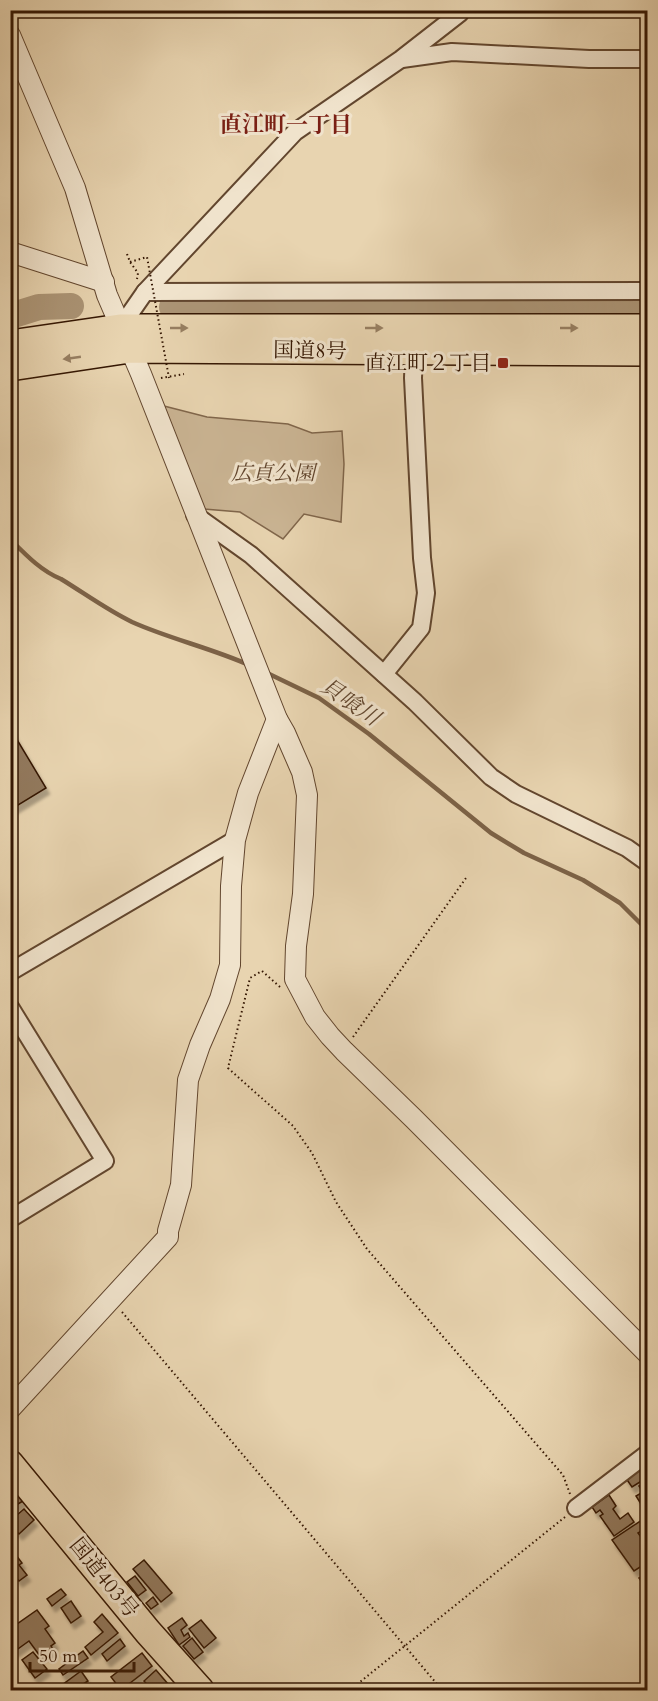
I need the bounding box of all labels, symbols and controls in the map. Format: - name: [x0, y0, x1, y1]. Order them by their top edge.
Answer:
- district label: 直江町一丁目: [220, 110, 352, 140]
- one-way arrow: [169, 323, 188, 333]
- one-way arrow: [364, 323, 383, 333]
- one-way arrow: [559, 323, 578, 333]
- street label: 国道8号: [273, 336, 347, 366]
- place label: 直江町２丁目: [365, 349, 491, 378]
- one-way arrow: [63, 353, 82, 362]
- marker: 直江町２丁目: [496, 356, 510, 370]
- park label: 広貞公園: [231, 459, 318, 488]
- water label: 貝喰川: [314, 671, 387, 734]
- street label: 国道403号: [63, 1532, 145, 1624]
- scale bar: [30, 1635, 134, 1673]
- text: 50 m: [39, 1644, 78, 1669]

